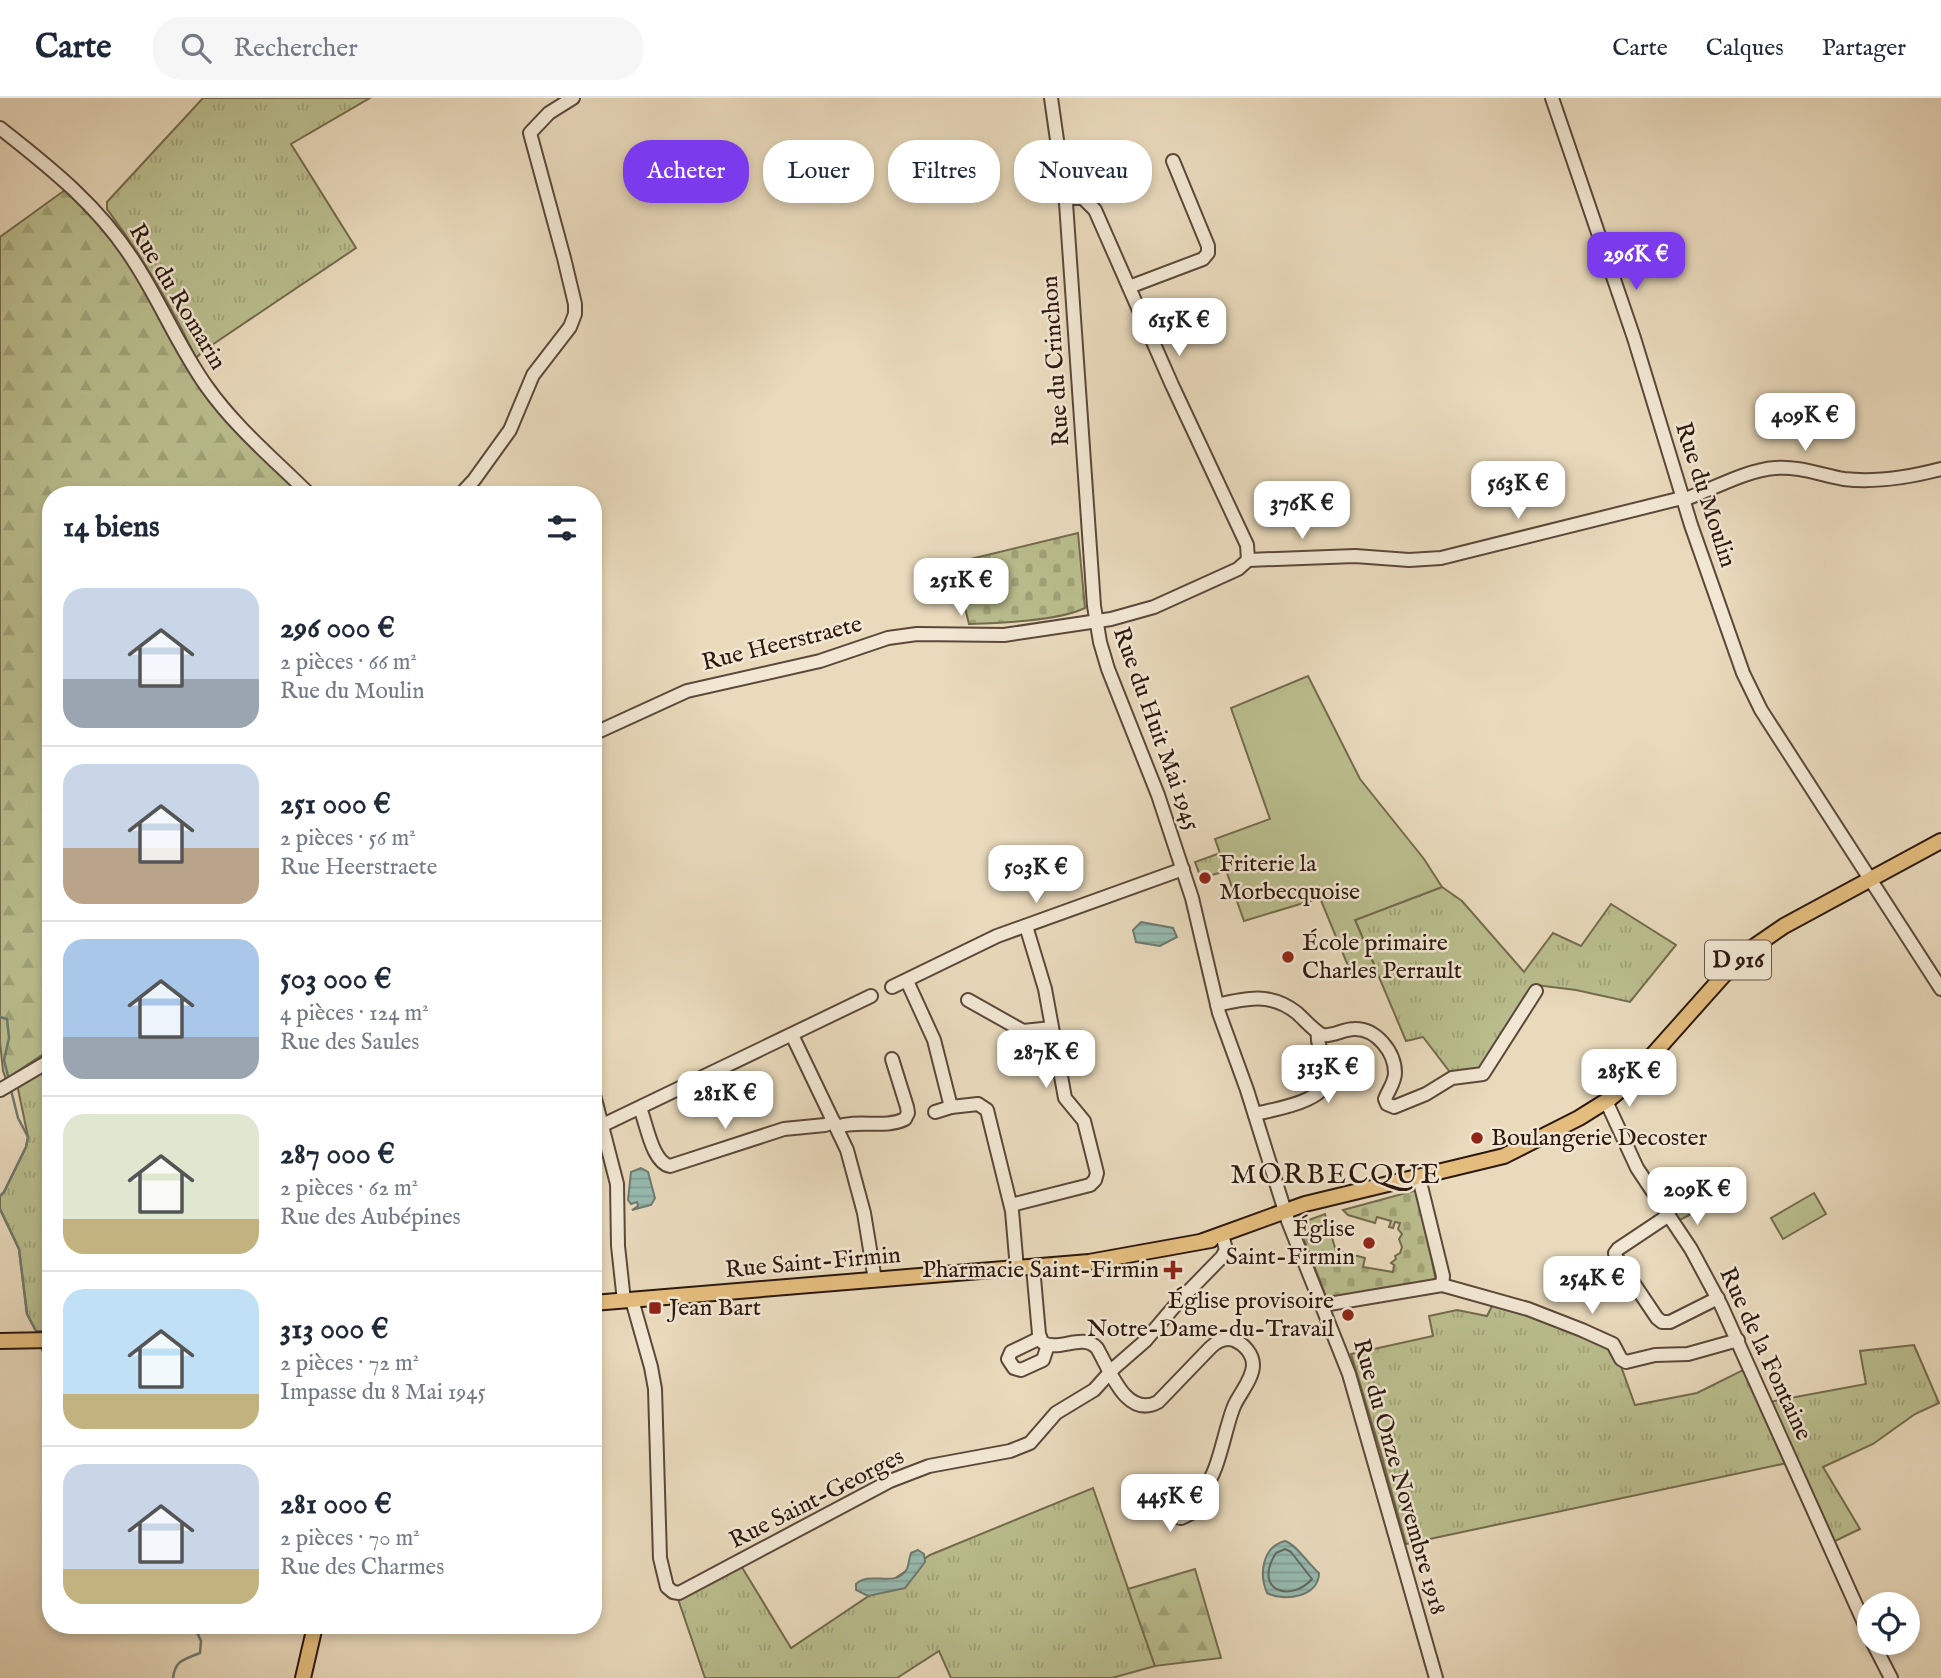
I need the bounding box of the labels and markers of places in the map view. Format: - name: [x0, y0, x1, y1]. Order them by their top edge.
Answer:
- pin: 296K €: [1579, 232, 1693, 292]
- pin: 615K €: [1122, 299, 1236, 358]
- pin: 409K €: [1748, 394, 1862, 453]
- pin: 563K €: [1461, 462, 1575, 521]
- pin: 376K €: [1245, 482, 1359, 541]
- pin: 251K €: [904, 559, 1018, 618]
- pin: 503K €: [979, 846, 1093, 905]
- place label: Friterie la Morbecquoise: [1219, 849, 1360, 908]
- marker: Friterie la Morbecquoise: [1197, 870, 1213, 886]
- place label: École primaire Charles Perrault: [1302, 928, 1462, 987]
- marker: École primaire Charles Perrault: [1280, 949, 1296, 965]
- pin: 287K €: [989, 1030, 1103, 1090]
- pin: 313K €: [1271, 1046, 1385, 1105]
- pin: 285K €: [1572, 1049, 1686, 1109]
- pin: 281K €: [668, 1072, 782, 1131]
- place label: Boulangerie Decoster: [1491, 1123, 1708, 1154]
- marker: Boulangerie Decoster: [1469, 1130, 1485, 1146]
- pin: 209K €: [1640, 1168, 1754, 1227]
- place label: Église Saint-Firmin: [1226, 1214, 1355, 1273]
- marker: Église Saint-Firmin: [1361, 1235, 1377, 1251]
- place label: Pharmacie Saint-Firmin: [922, 1255, 1159, 1286]
- pin: 254K €: [1535, 1256, 1649, 1316]
- marker: Pharmacie Saint-Firmin: [1165, 1262, 1181, 1278]
- place label: Église provisoire Notre-Dame-du-Travail: [1087, 1286, 1334, 1345]
- place label: Jean Bart: [666, 1293, 761, 1324]
- marker: Jean Bart: [647, 1300, 663, 1316]
- marker: Église provisoire Notre-Dame-du-Travail: [1340, 1307, 1356, 1323]
- pin: 445K €: [1113, 1474, 1227, 1534]

